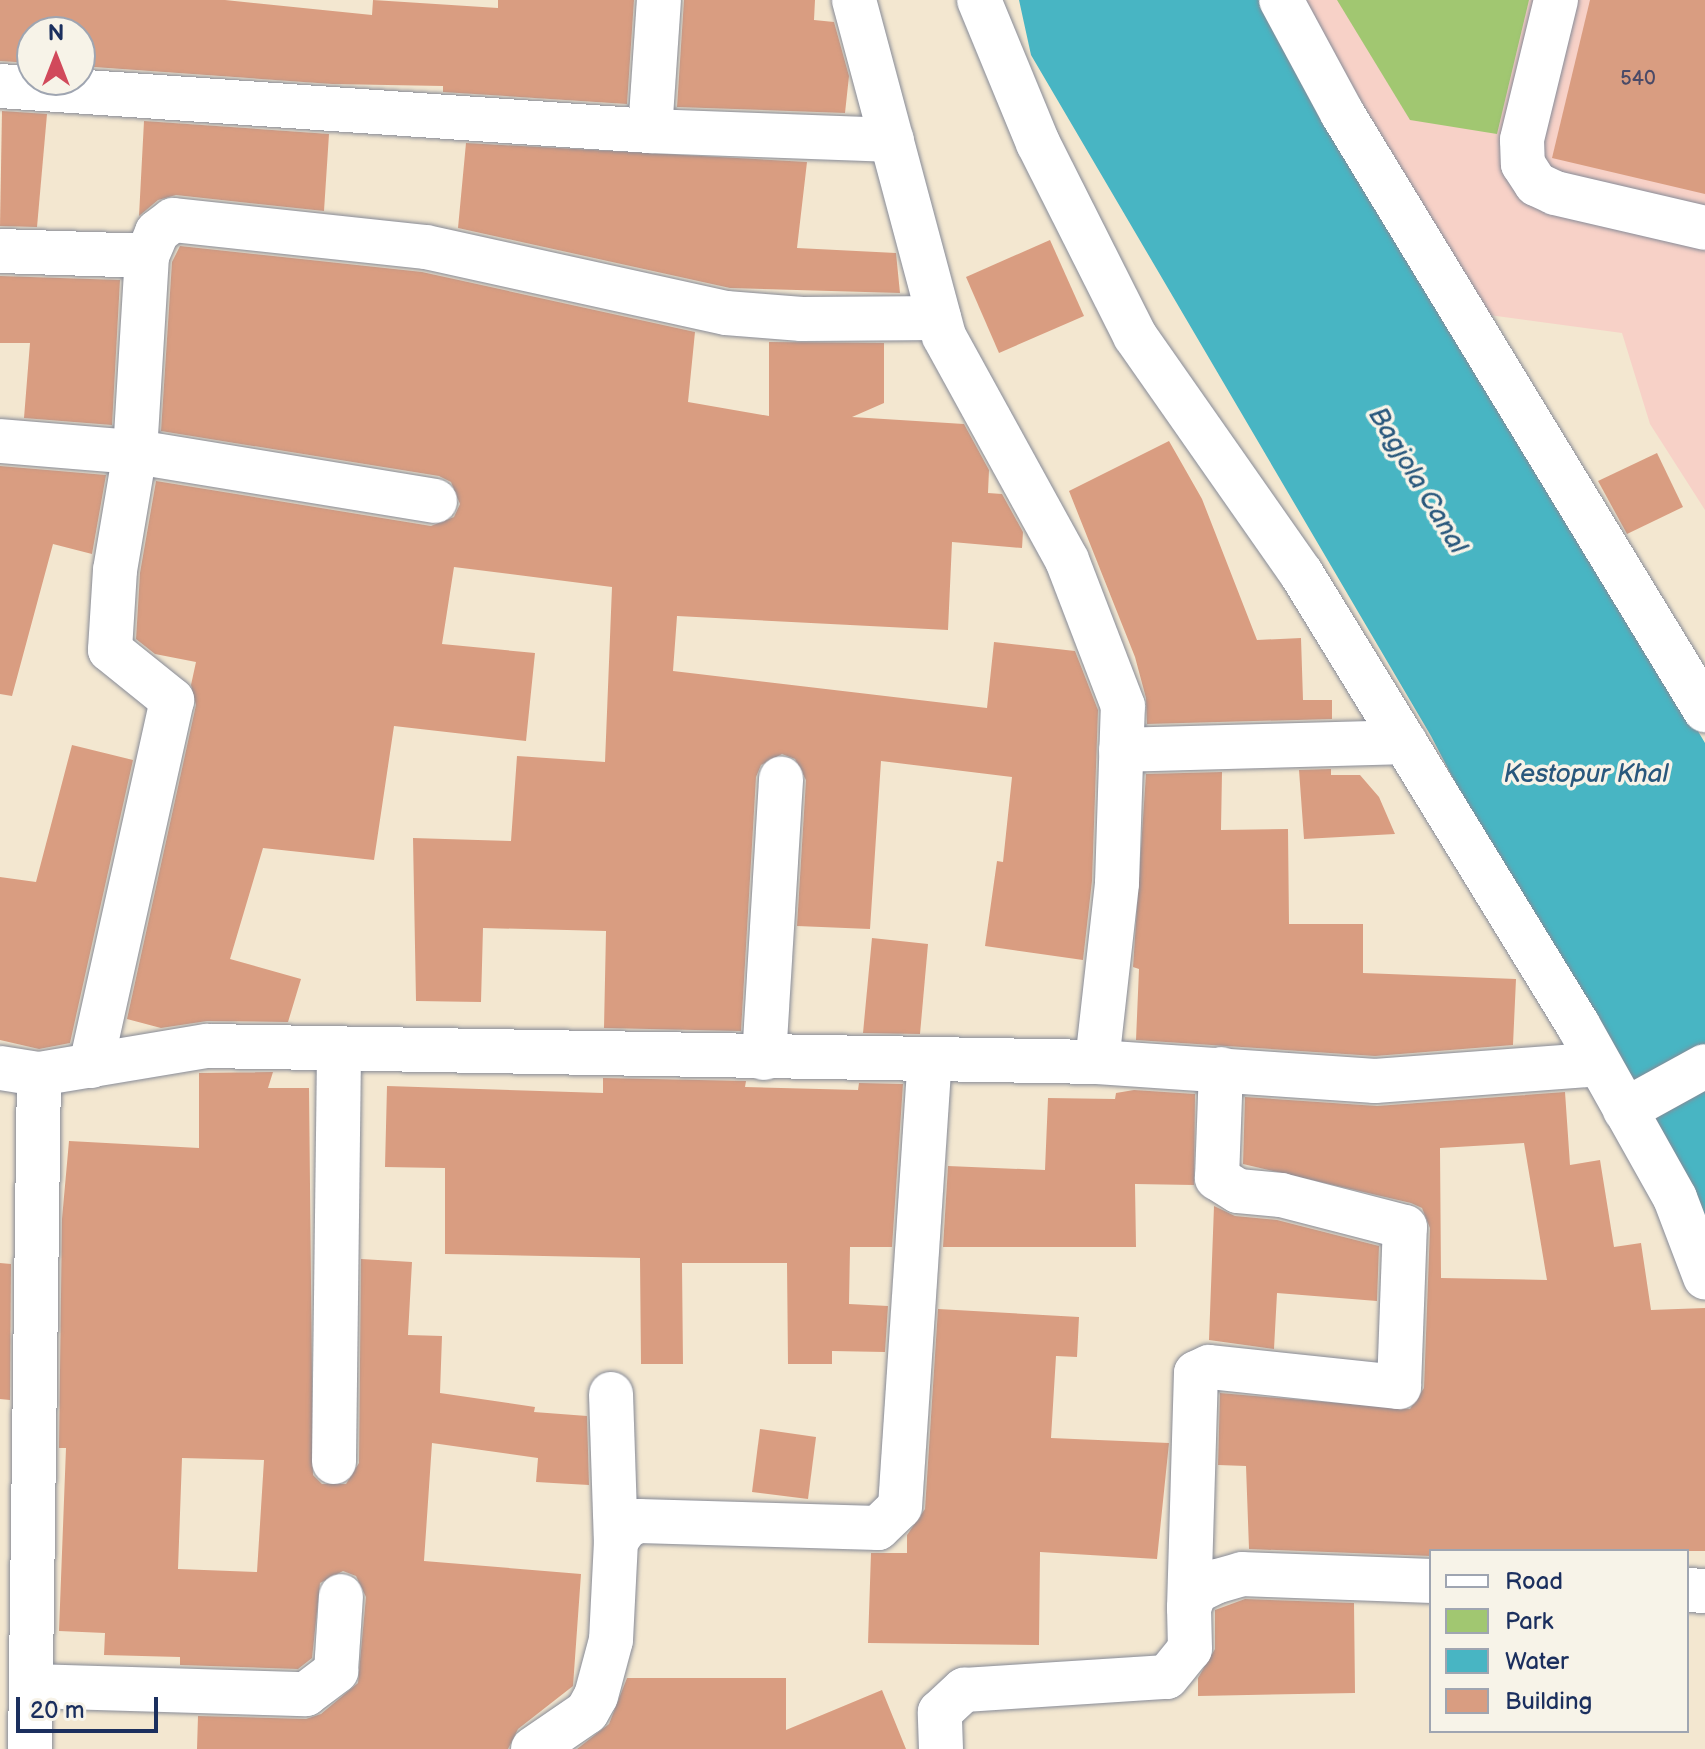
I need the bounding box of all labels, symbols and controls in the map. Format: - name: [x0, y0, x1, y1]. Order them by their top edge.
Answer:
- north arrow: [16, 16, 96, 96]
- text: N: [48, 20, 64, 47]
- house number: 540: [1620, 67, 1656, 91]
- water label: Bagjola Canal: [1361, 402, 1473, 560]
- water label: Kestopur Khal: [1504, 759, 1668, 791]
- legend: [1429, 1549, 1689, 1733]
- text: Road: [1505, 1567, 1563, 1596]
- text: Park: [1505, 1607, 1553, 1636]
- text: Water: [1505, 1647, 1569, 1676]
- scale bar: [20, 1681, 162, 1731]
- text: Building: [1505, 1687, 1592, 1716]
- text: 20 m: [30, 1696, 85, 1725]

